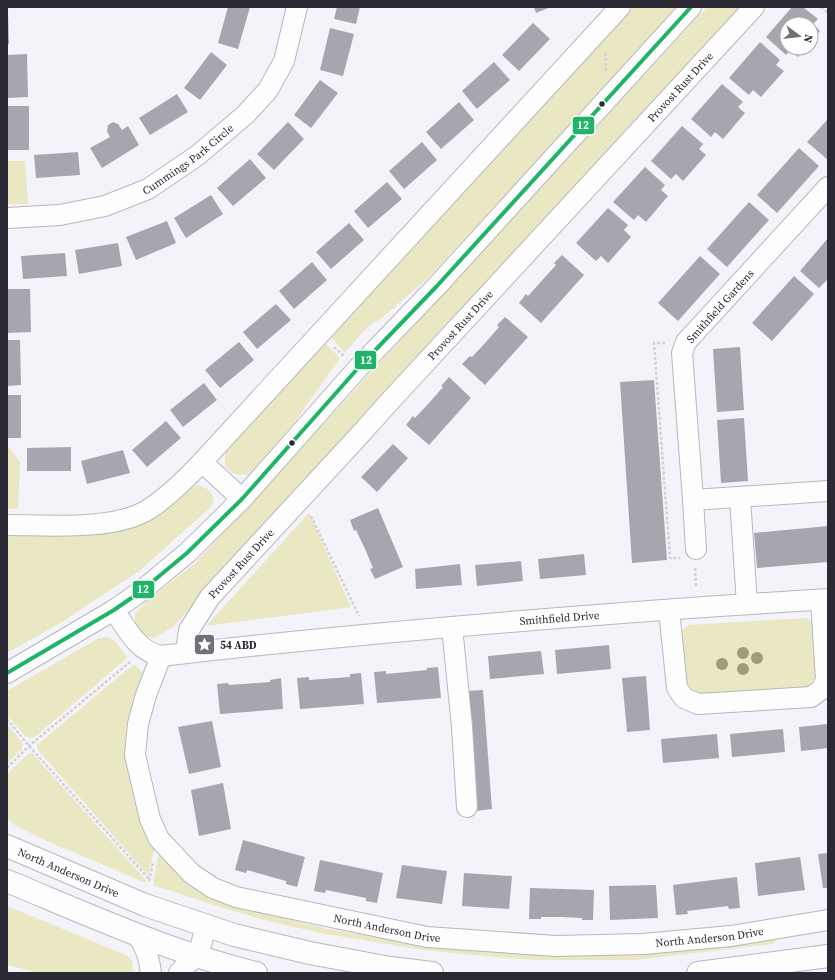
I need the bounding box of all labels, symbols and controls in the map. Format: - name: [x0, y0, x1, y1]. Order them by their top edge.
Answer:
- north arrow: [779, 16, 819, 56]
- text: N: [800, 33, 816, 44]
- street label: Provost Rust Drive: [644, 49, 717, 126]
- unlabelled marker: [597, 99, 607, 109]
- line badge: 12: [572, 116, 595, 135]
- text: 12: [577, 118, 589, 133]
- street label: Cummings Park Circle: [140, 121, 237, 198]
- street label: Smithfield Gardens: [683, 266, 758, 346]
- street label: Provost Rust Drive: [425, 287, 497, 364]
- line badge: 12: [354, 350, 377, 370]
- text: 12: [360, 353, 372, 368]
- unlabelled marker: [287, 438, 297, 448]
- street label: Provost Rust Drive: [205, 525, 278, 602]
- line badge: 12: [132, 580, 155, 599]
- text: 12: [137, 582, 149, 597]
- street label: Smithfield Drive: [519, 608, 600, 629]
- place icon: 54 ABD: [192, 632, 218, 658]
- place label: 54 ABD: [220, 638, 257, 653]
- street label: North Anderson Drive: [15, 845, 122, 901]
- street label: North Anderson Drive: [332, 911, 441, 946]
- street label: North Anderson Drive: [655, 924, 765, 951]

